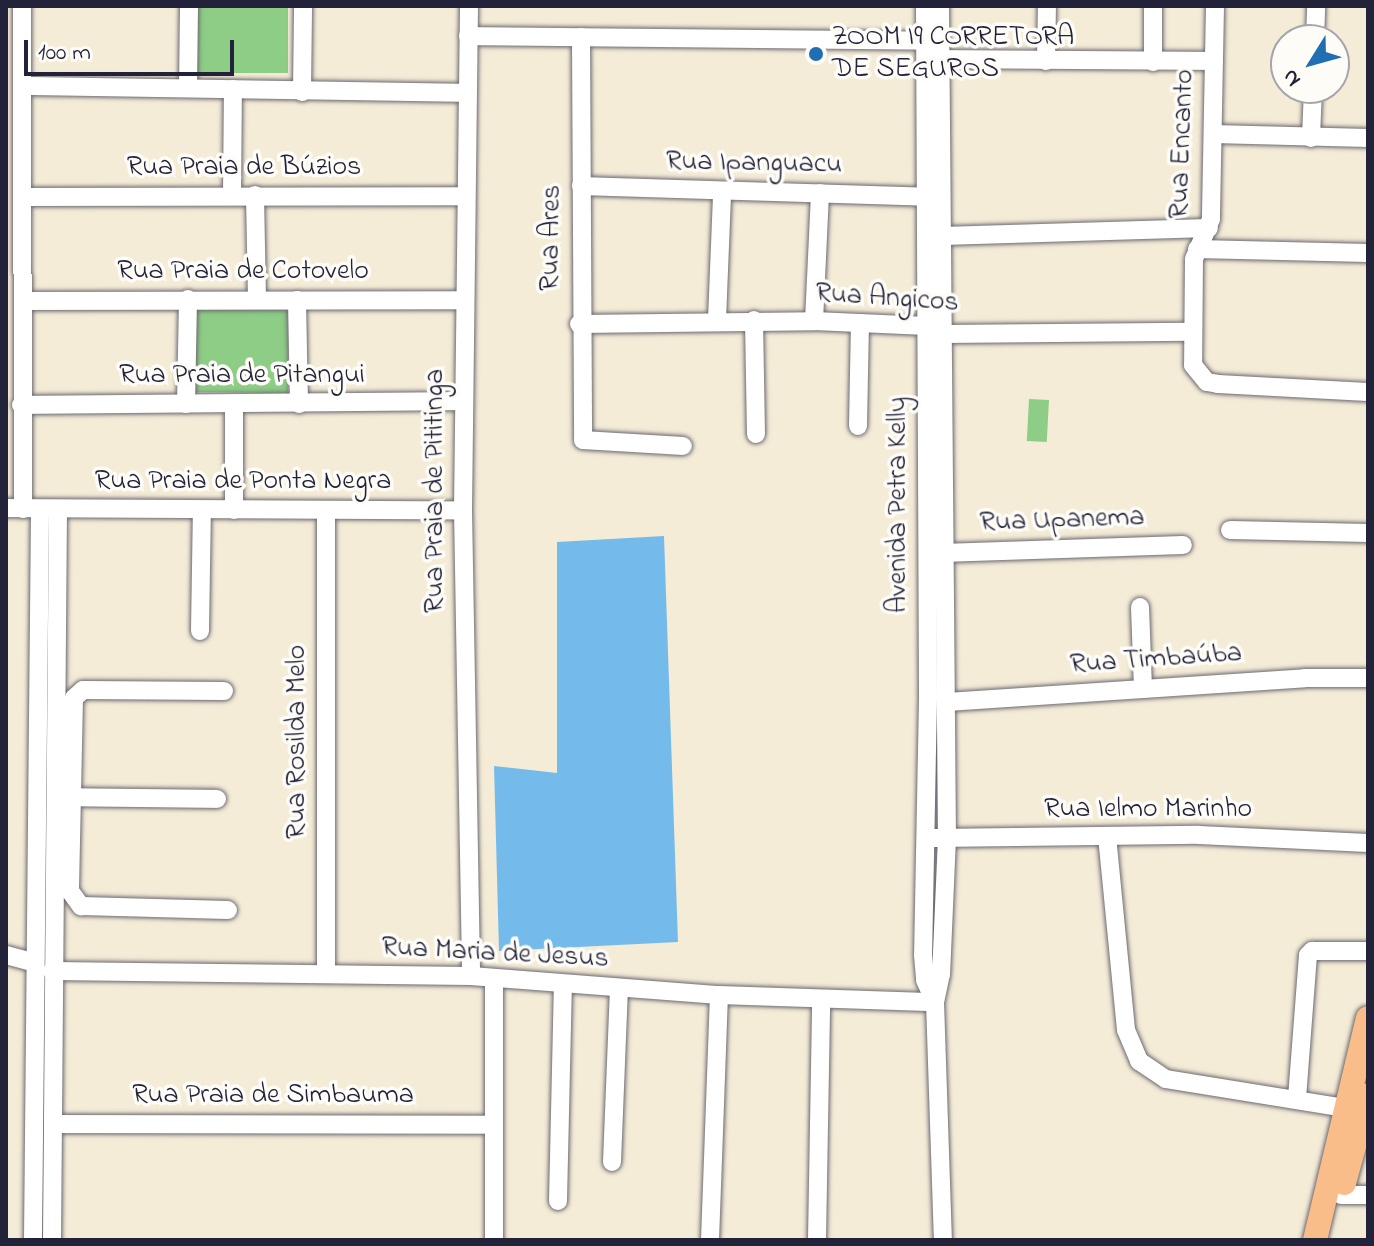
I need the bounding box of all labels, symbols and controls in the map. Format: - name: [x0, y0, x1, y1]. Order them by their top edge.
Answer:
- place label: ZOOM I9 CORRETORA DE SEGUROS: [832, 21, 1074, 87]
- scale bar: [28, 24, 238, 74]
- north arrow: [1270, 24, 1350, 104]
- text: 100 m: [38, 36, 91, 71]
- marker: ZOOM I9 CORRETORA DE SEGUROS: [807, 45, 825, 63]
- text: N: [1275, 62, 1310, 93]
- street label: Rua Encanto: [1164, 69, 1202, 219]
- street label: Rua Ipanguacu: [666, 146, 842, 182]
- street label: Rua Praia de Búzios: [127, 151, 361, 185]
- street label: Rua Ares: [534, 185, 570, 291]
- street label: Rua Praia de Cotovelo: [117, 255, 369, 289]
- street label: Rua Angicos: [814, 277, 960, 321]
- street label: Rua Praia de Pitangui: [119, 359, 365, 393]
- street label: Rua Praia de Pititinga: [419, 369, 453, 613]
- street label: Avenida Petra Kelly: [882, 397, 916, 613]
- street label: Rua Praia de Ponta Negra: [95, 465, 391, 499]
- street label: Rua Upanema: [979, 501, 1145, 541]
- street label: Rua Timbaúba: [1069, 637, 1243, 683]
- street label: Rua Rosilda Melo: [281, 645, 315, 839]
- street label: Rua Ielmo Marinho: [1044, 793, 1252, 827]
- street label: Rua Maria de Jesus: [381, 931, 609, 977]
- street label: Rua Praia de Simbauma: [132, 1079, 414, 1113]

